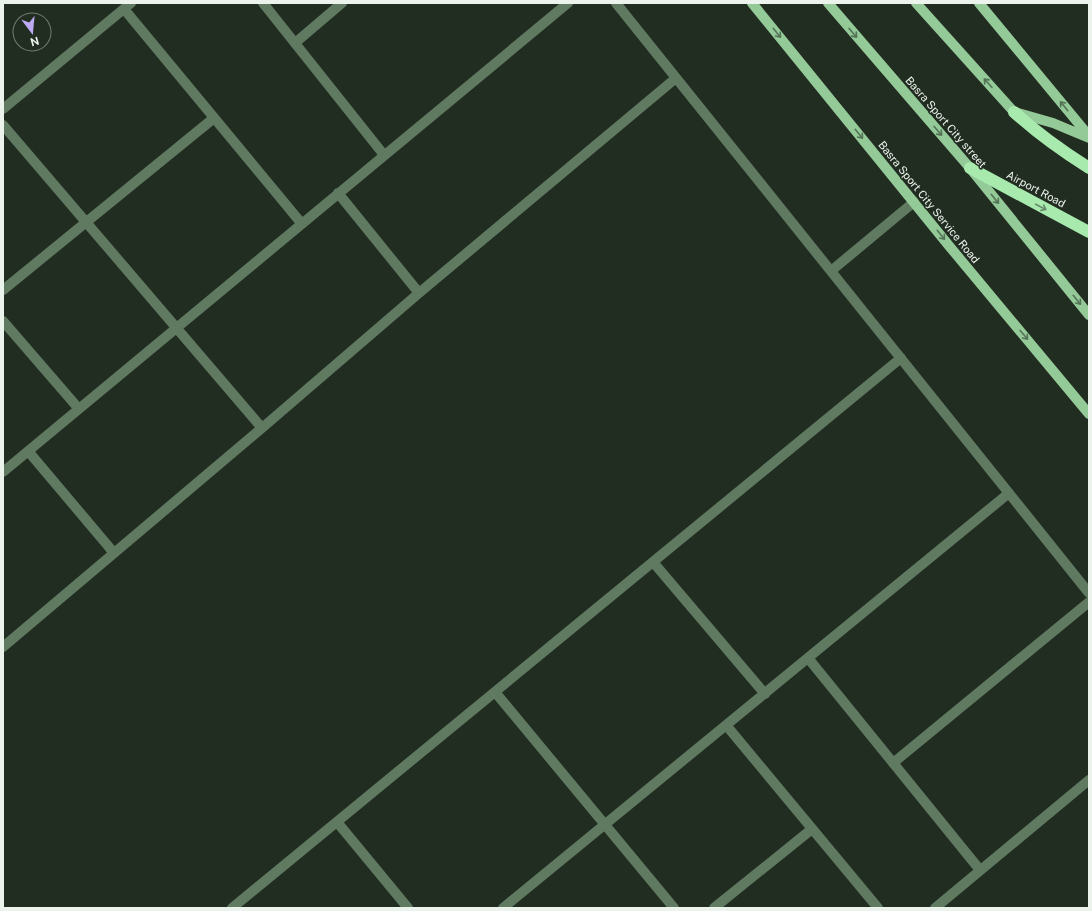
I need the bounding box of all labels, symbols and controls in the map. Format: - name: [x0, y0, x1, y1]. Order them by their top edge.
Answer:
- north arrow: [12, 12, 52, 52]
- one-way arrow: [848, 27, 857, 37]
- one-way arrow: [772, 28, 781, 39]
- text: N: [29, 35, 41, 49]
- street label: Basra Sport City street: [903, 74, 989, 170]
- one-way arrow: [984, 78, 993, 89]
- one-way arrow: [1060, 100, 1069, 111]
- one-way arrow: [933, 126, 942, 136]
- one-way arrow: [854, 129, 863, 140]
- street label: Basra Sport City Service Road: [876, 139, 982, 265]
- street label: Airport Road: [1005, 168, 1067, 210]
- one-way arrow: [990, 193, 999, 204]
- one-way arrow: [1035, 203, 1047, 211]
- one-way arrow: [936, 230, 945, 241]
- one-way arrow: [1072, 294, 1081, 305]
- one-way arrow: [1019, 330, 1028, 341]

